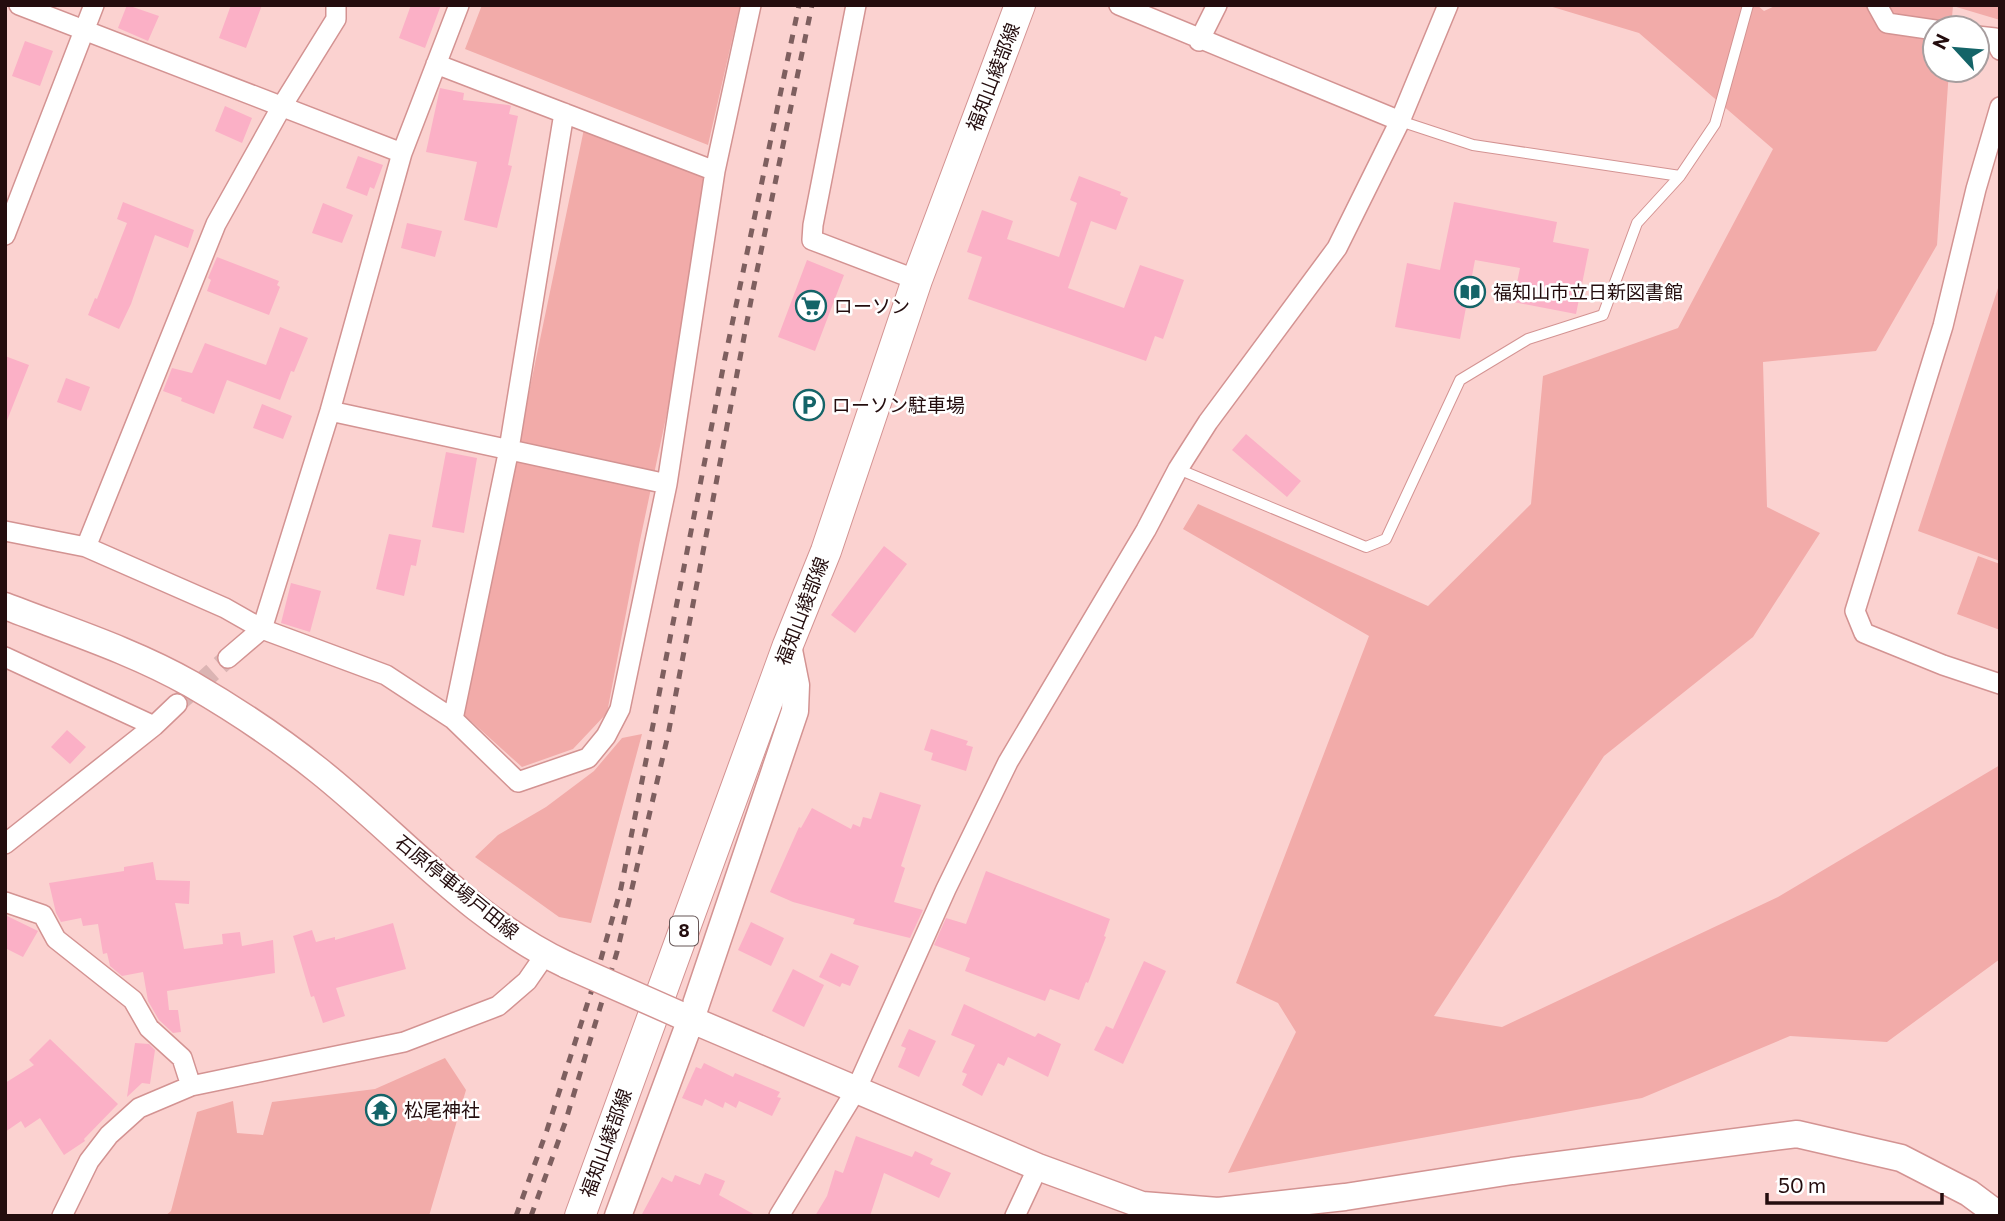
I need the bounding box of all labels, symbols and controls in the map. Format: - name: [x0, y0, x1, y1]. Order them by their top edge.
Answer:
- north arrow: [1921, 14, 1991, 84]
- street label: 福知山綾部線: [961, 19, 1024, 134]
- text: N: [1927, 30, 1954, 53]
- library icon: 福知山市立日新図書館: [1453, 275, 1487, 309]
- place label: 福知山市立日新図書館: [1493, 280, 1683, 303]
- supermarket icon: ローソン: [794, 289, 828, 323]
- place label: ローソン: [834, 294, 910, 317]
- parking icon: ローソン駐車場: [792, 388, 826, 422]
- place label: ローソン駐車場: [832, 393, 965, 416]
- street label: 福知山綾部線: [770, 553, 833, 668]
- street label: 石原停車場戸田線: [391, 830, 524, 943]
- road number: 8: [670, 916, 698, 946]
- street label: 福知山綾部線: [575, 1085, 636, 1200]
- temple icon: 松尾神社: [364, 1093, 398, 1127]
- place label: 松尾神社: [404, 1098, 480, 1121]
- scale bar: [1767, 1162, 1942, 1206]
- text: 50 m: [1778, 1172, 1826, 1197]

